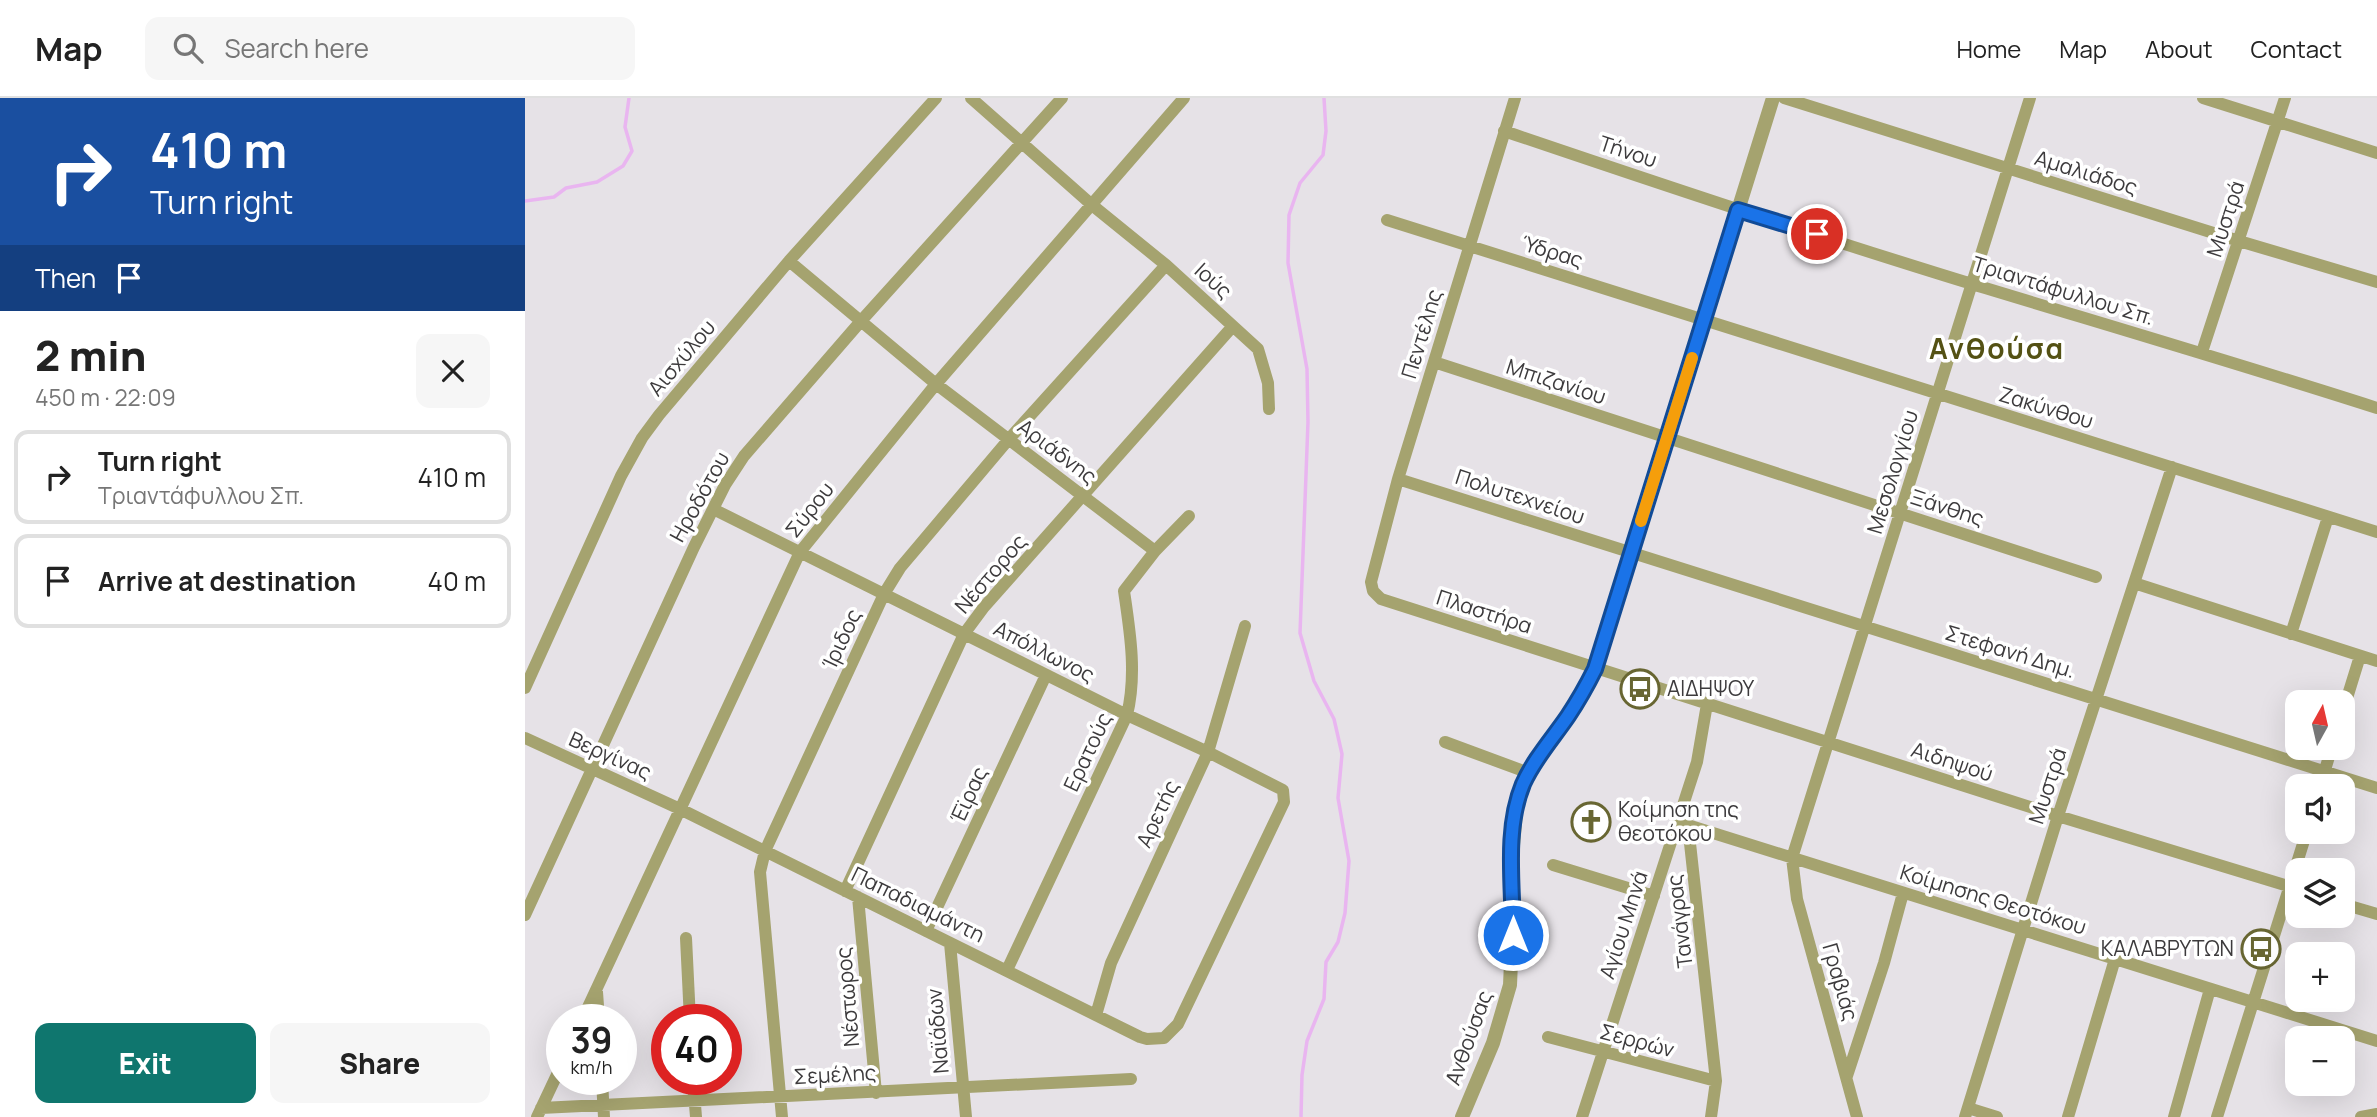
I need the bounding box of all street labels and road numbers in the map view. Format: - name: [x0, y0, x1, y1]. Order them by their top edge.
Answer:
- street label: Τήνου: [1596, 129, 1661, 173]
- street label: Αμαλιάδος: [2032, 143, 2141, 201]
- street label: Μυστρά: [2200, 177, 2250, 260]
- street label: Ύδρας: [1518, 228, 1587, 274]
- street label: Τριαντάφυλλου Σπ.: [1969, 249, 2157, 331]
- street label: Ιούς: [1189, 256, 1238, 304]
- street label: Πεντέλης: [1394, 286, 1448, 382]
- street label: Αισχύλου: [641, 313, 721, 401]
- street label: Μπιζανίου: [1503, 352, 1610, 410]
- street label: Ζακύνθου: [1996, 379, 2097, 435]
- street label: Μεσολογγίου: [1860, 406, 1924, 537]
- street label: Αριάδνης: [1012, 412, 1103, 490]
- street label: Ηροδότου: [663, 446, 735, 547]
- street label: Πολυτεχνείου: [1452, 462, 1589, 530]
- street label: Σύρου: [779, 476, 840, 543]
- street label: Ξάνθης: [1907, 482, 1988, 532]
- street label: Νέστορος: [948, 528, 1032, 619]
- street label: Πλαστήρα: [1433, 582, 1536, 640]
- street label: Ίριδος: [815, 604, 867, 673]
- street label: Απόλλωνος: [989, 614, 1100, 688]
- street label: Στεφανή Δημ.: [1942, 618, 2079, 684]
- street label: Ερατούς: [1057, 708, 1118, 796]
- street label: Βεργίνας: [565, 725, 656, 786]
- street label: Αιδηψού: [1908, 735, 1997, 787]
- street label: Μυστρά: [2022, 744, 2072, 827]
- street label: Έϊρας: [943, 762, 993, 827]
- street label: Αρετής: [1129, 775, 1185, 852]
- street label: Κοίμησης Θεοτόκου: [1897, 857, 2090, 941]
- street label: Παπαδιαμάντη: [847, 860, 990, 948]
- street label: Αγίου Μηνά: [1592, 867, 1654, 982]
- street label: Τανάγρας: [1659, 873, 1699, 969]
- street label: Γραβιάς: [1817, 940, 1865, 1024]
- street label: Νέστωρος: [829, 946, 865, 1048]
- street label: Ναϊάδων: [919, 987, 955, 1075]
- street label: Ανθούσας: [1438, 987, 1498, 1089]
- street label: Σερρών: [1597, 1017, 1678, 1063]
- street label: Σεμέλης: [793, 1058, 877, 1090]

